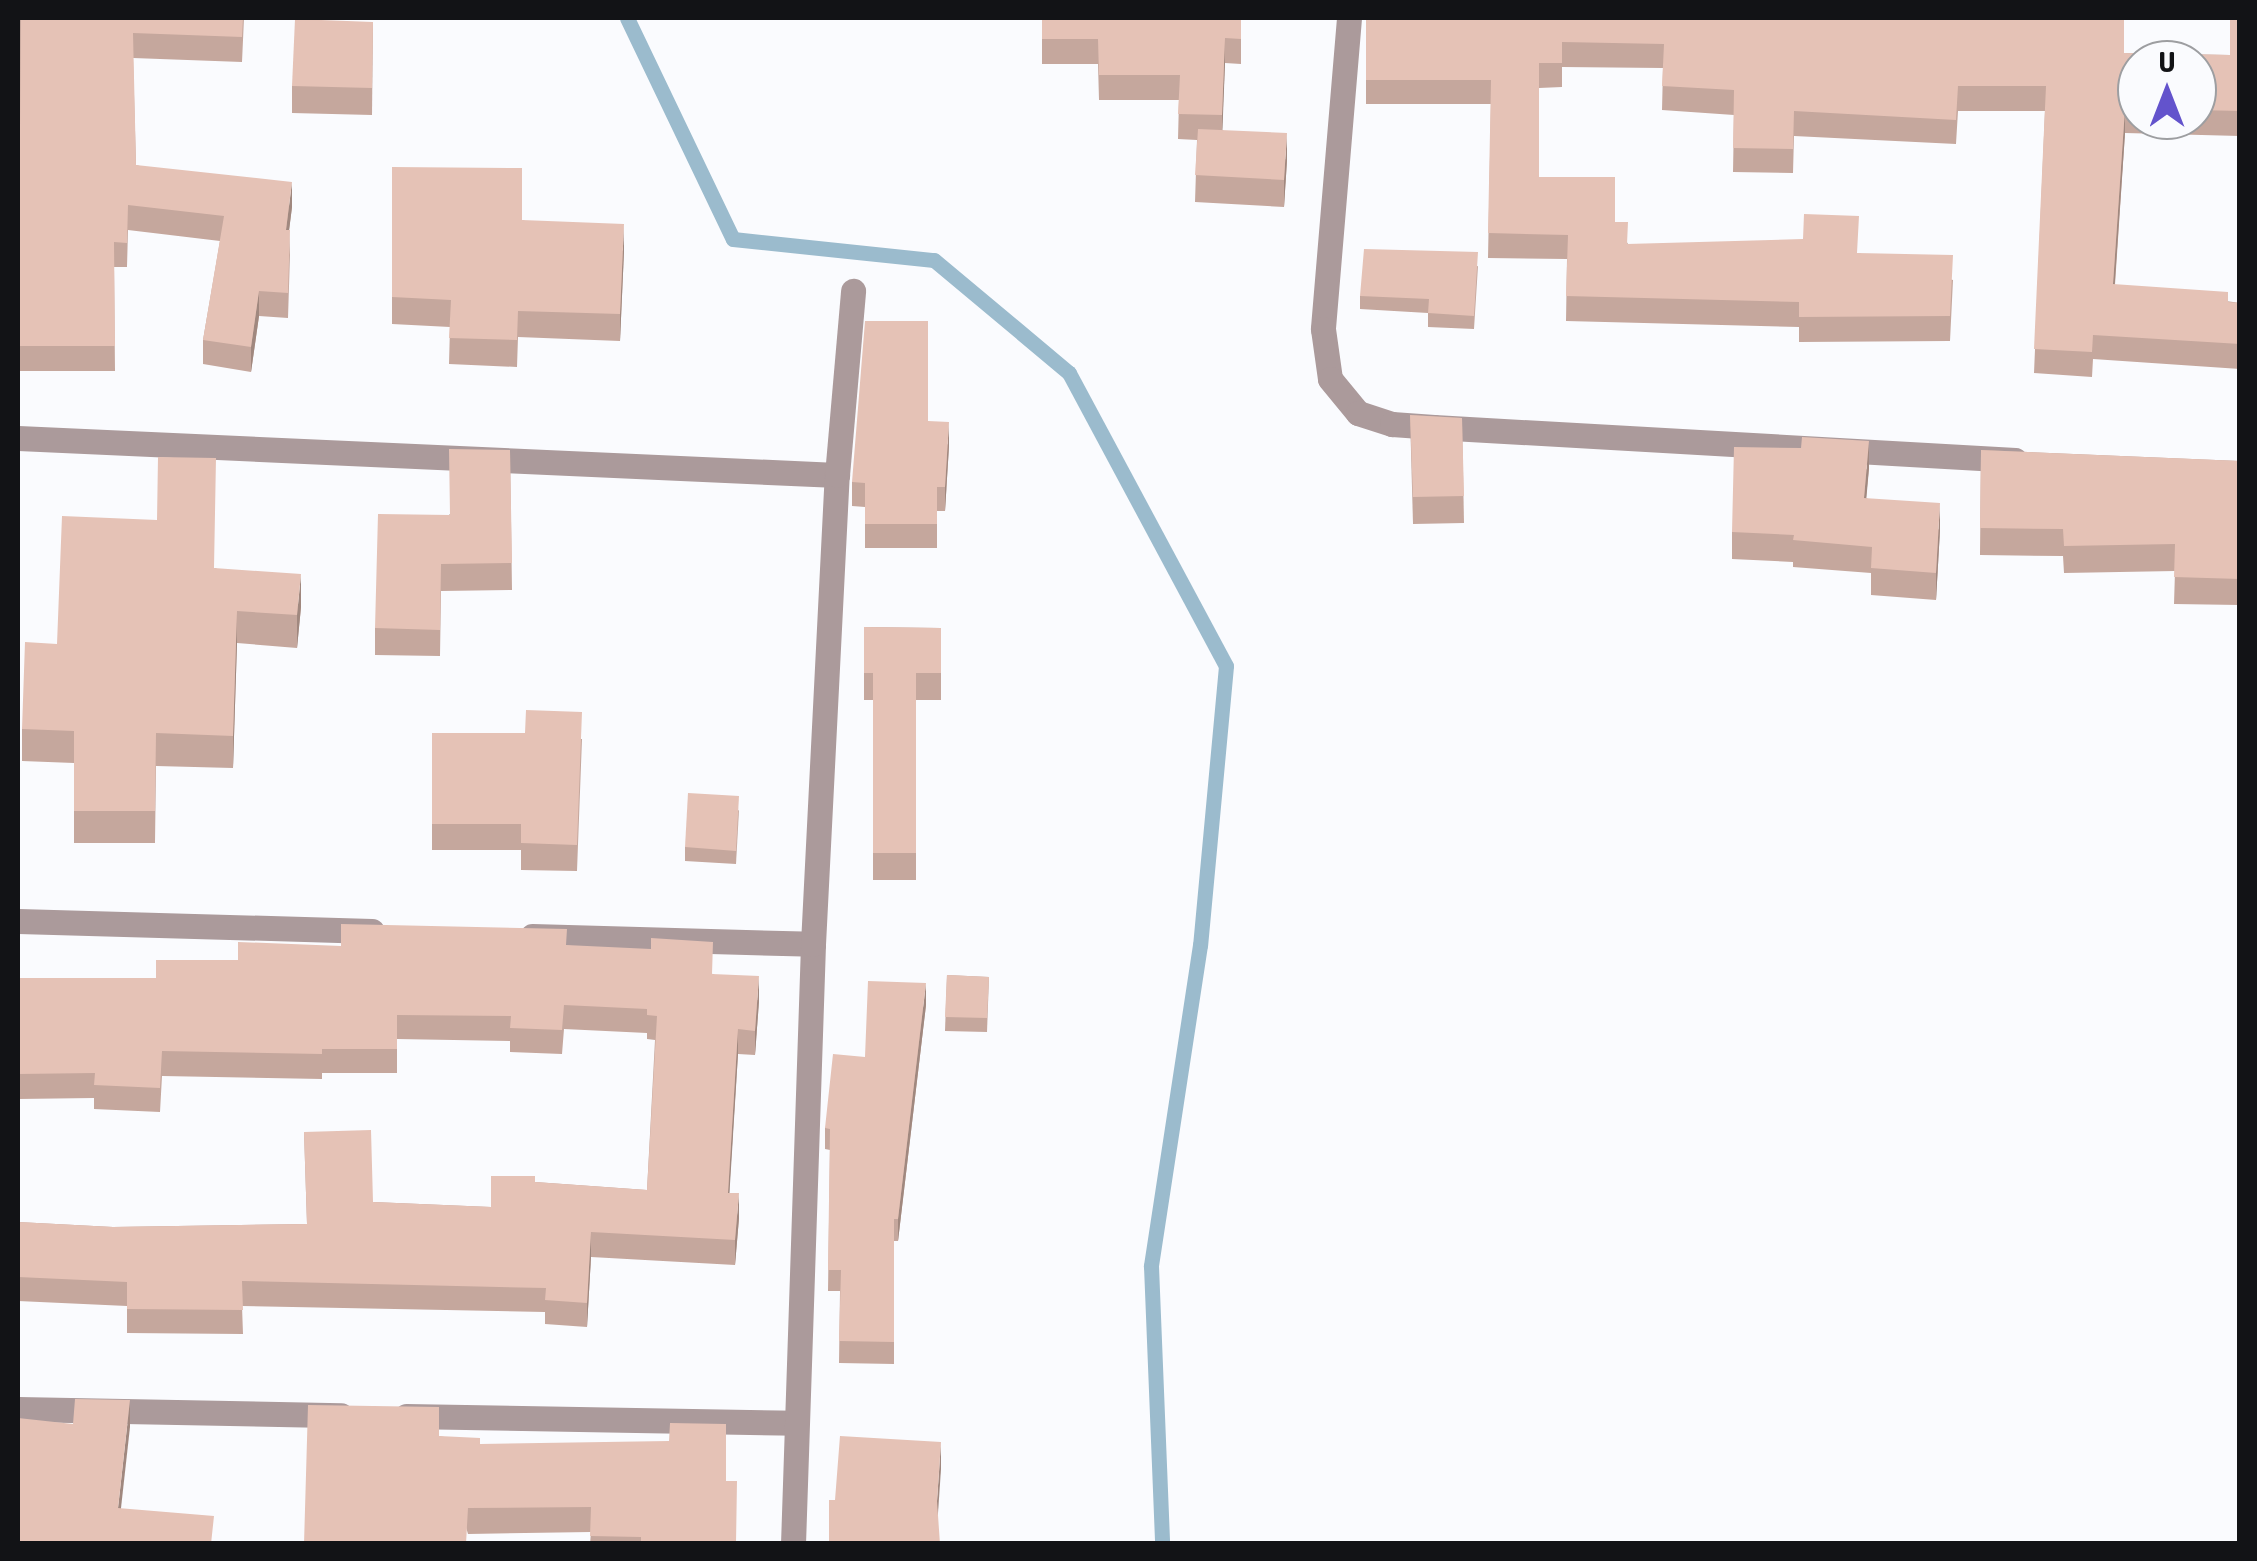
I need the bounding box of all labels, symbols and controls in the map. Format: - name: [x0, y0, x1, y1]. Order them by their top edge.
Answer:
- north arrow: [2117, 40, 2217, 140]
- text: U: [2159, 46, 2175, 78]

